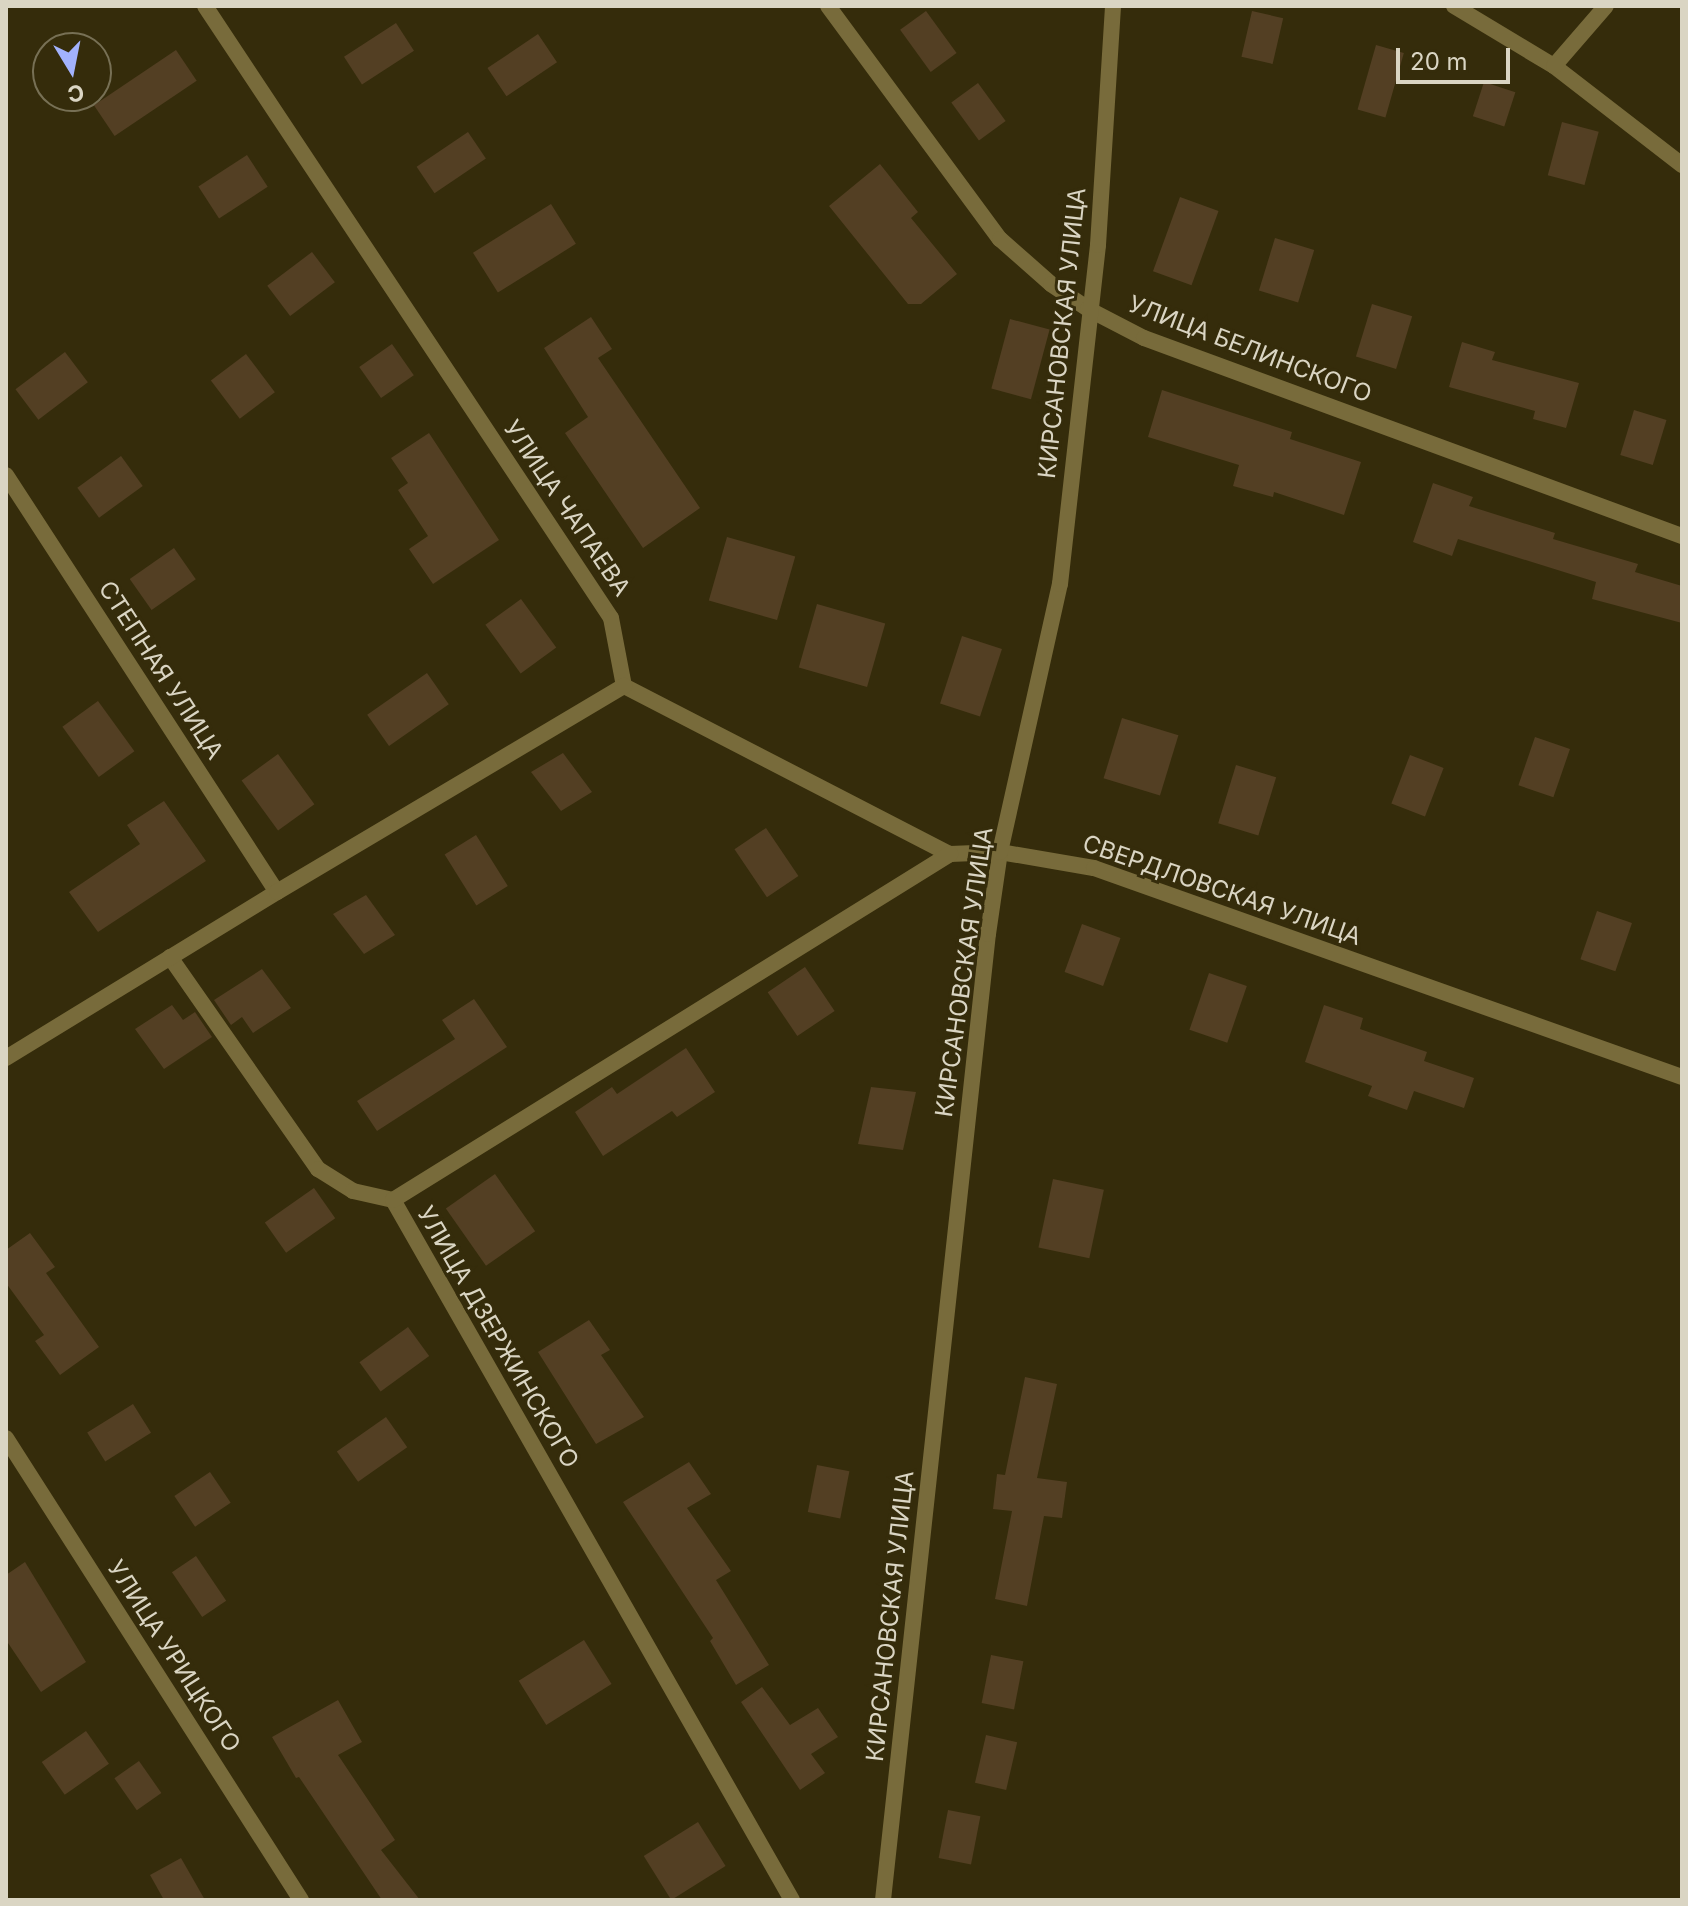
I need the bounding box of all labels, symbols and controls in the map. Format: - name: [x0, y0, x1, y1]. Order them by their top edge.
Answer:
- north arrow: [32, 32, 112, 112]
- scale bar: [1400, 32, 1514, 82]
- text: 20 m: [1410, 47, 1468, 76]
- text: С: [66, 79, 86, 108]
- street label: КИРСАНОВСКАЯ УЛИЦА: [1032, 186, 1092, 480]
- street label: УЛИЦА БЕЛИНСКОГО: [1124, 289, 1376, 409]
- street label: УЛИЦА ЧАПАЕВА: [497, 414, 637, 602]
- street label: СТЕПНАЯ УЛИЦА: [93, 575, 229, 765]
- street label: КИРСАНОВСКАЯ УЛИЦА: [929, 825, 999, 1119]
- street label: СВЕРДЛОВСКАЯ УЛИЦА: [1079, 829, 1365, 951]
- street label: УЛИЦА ДЗЕРЖИНСКОГО: [411, 1201, 585, 1473]
- street label: КИРСАНОВСКАЯ УЛИЦА: [860, 1469, 920, 1763]
- street label: УЛИЦА УРИЦКОГО: [101, 1555, 247, 1757]

